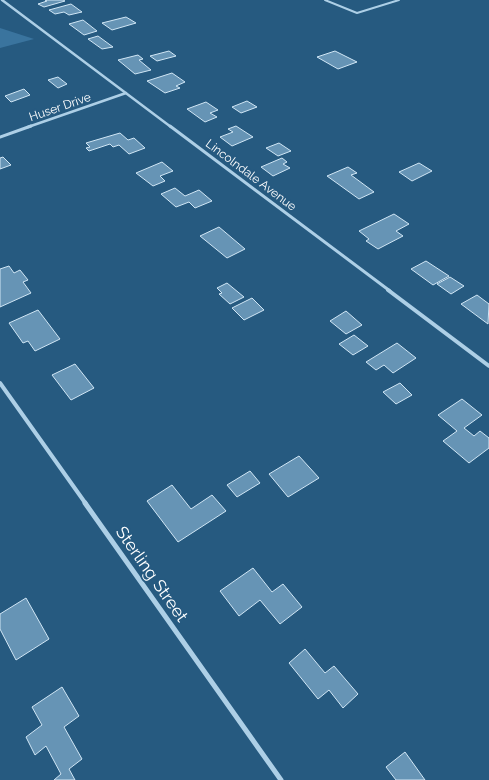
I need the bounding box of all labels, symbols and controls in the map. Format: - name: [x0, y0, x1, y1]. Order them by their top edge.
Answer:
- street label: Huser Drive: [27, 90, 93, 124]
- street label: Lincolndale Avenue: [203, 136, 299, 214]
- street label: Sterling Street: [112, 522, 192, 626]

